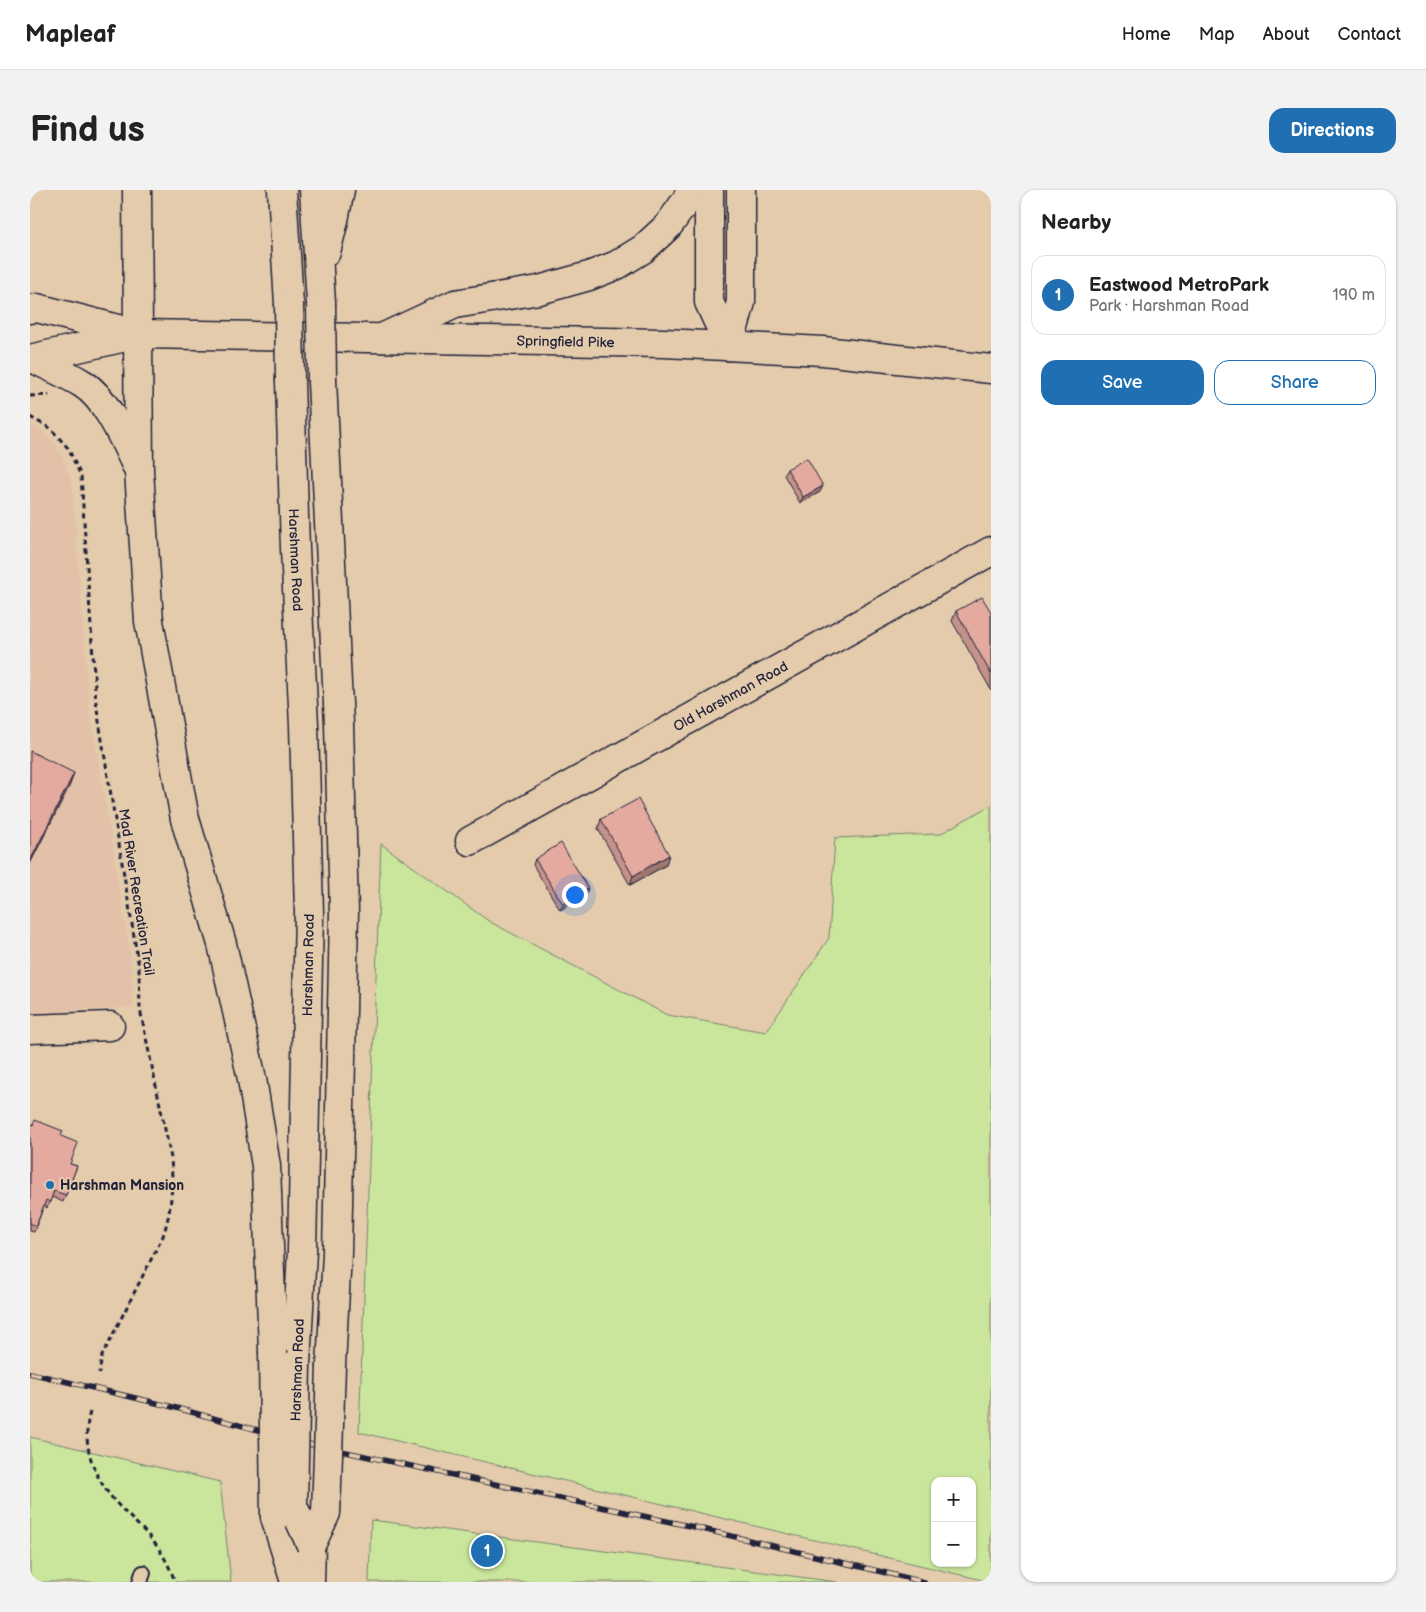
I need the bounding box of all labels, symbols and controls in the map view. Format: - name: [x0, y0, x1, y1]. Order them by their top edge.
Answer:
- text: Mapleaf: [25, 20, 116, 49]
- text: Home: [1122, 24, 1171, 45]
- text: Map: [1199, 24, 1235, 45]
- text: About: [1263, 24, 1310, 45]
- text: Contact: [1338, 24, 1401, 45]
- button: Directions: [1269, 108, 1396, 153]
- text: Find us: [30, 109, 145, 152]
- text: Nearby: [1041, 210, 1111, 235]
- text: Eastwood MetroPark: [1089, 274, 1269, 297]
- text: 1: [1055, 286, 1061, 305]
- text: 190 m: [1333, 286, 1375, 305]
- text: Park · Harshman Road: [1089, 297, 1249, 316]
- street label: Springfield Pike: [516, 332, 615, 351]
- button: Save: [1041, 360, 1204, 405]
- button: Share: [1214, 360, 1376, 405]
- street label: Harshman Road: [285, 508, 306, 612]
- street label: Old Harshman Road: [670, 658, 791, 735]
- street label: Mad River Recreation Trail: [115, 808, 158, 977]
- your location: [562, 882, 588, 908]
- street label: Harshman Road: [299, 913, 318, 1017]
- place label: Harshman Mansion: [60, 1177, 184, 1194]
- marker: Harshman Mansion: [44, 1179, 56, 1191]
- street label: Harshman Road: [287, 1318, 308, 1422]
- map controls: [931, 1477, 976, 1567]
- button: +: [931, 1477, 976, 1522]
- button: −: [931, 1522, 976, 1567]
- pin: 1: [471, 1532, 503, 1570]

